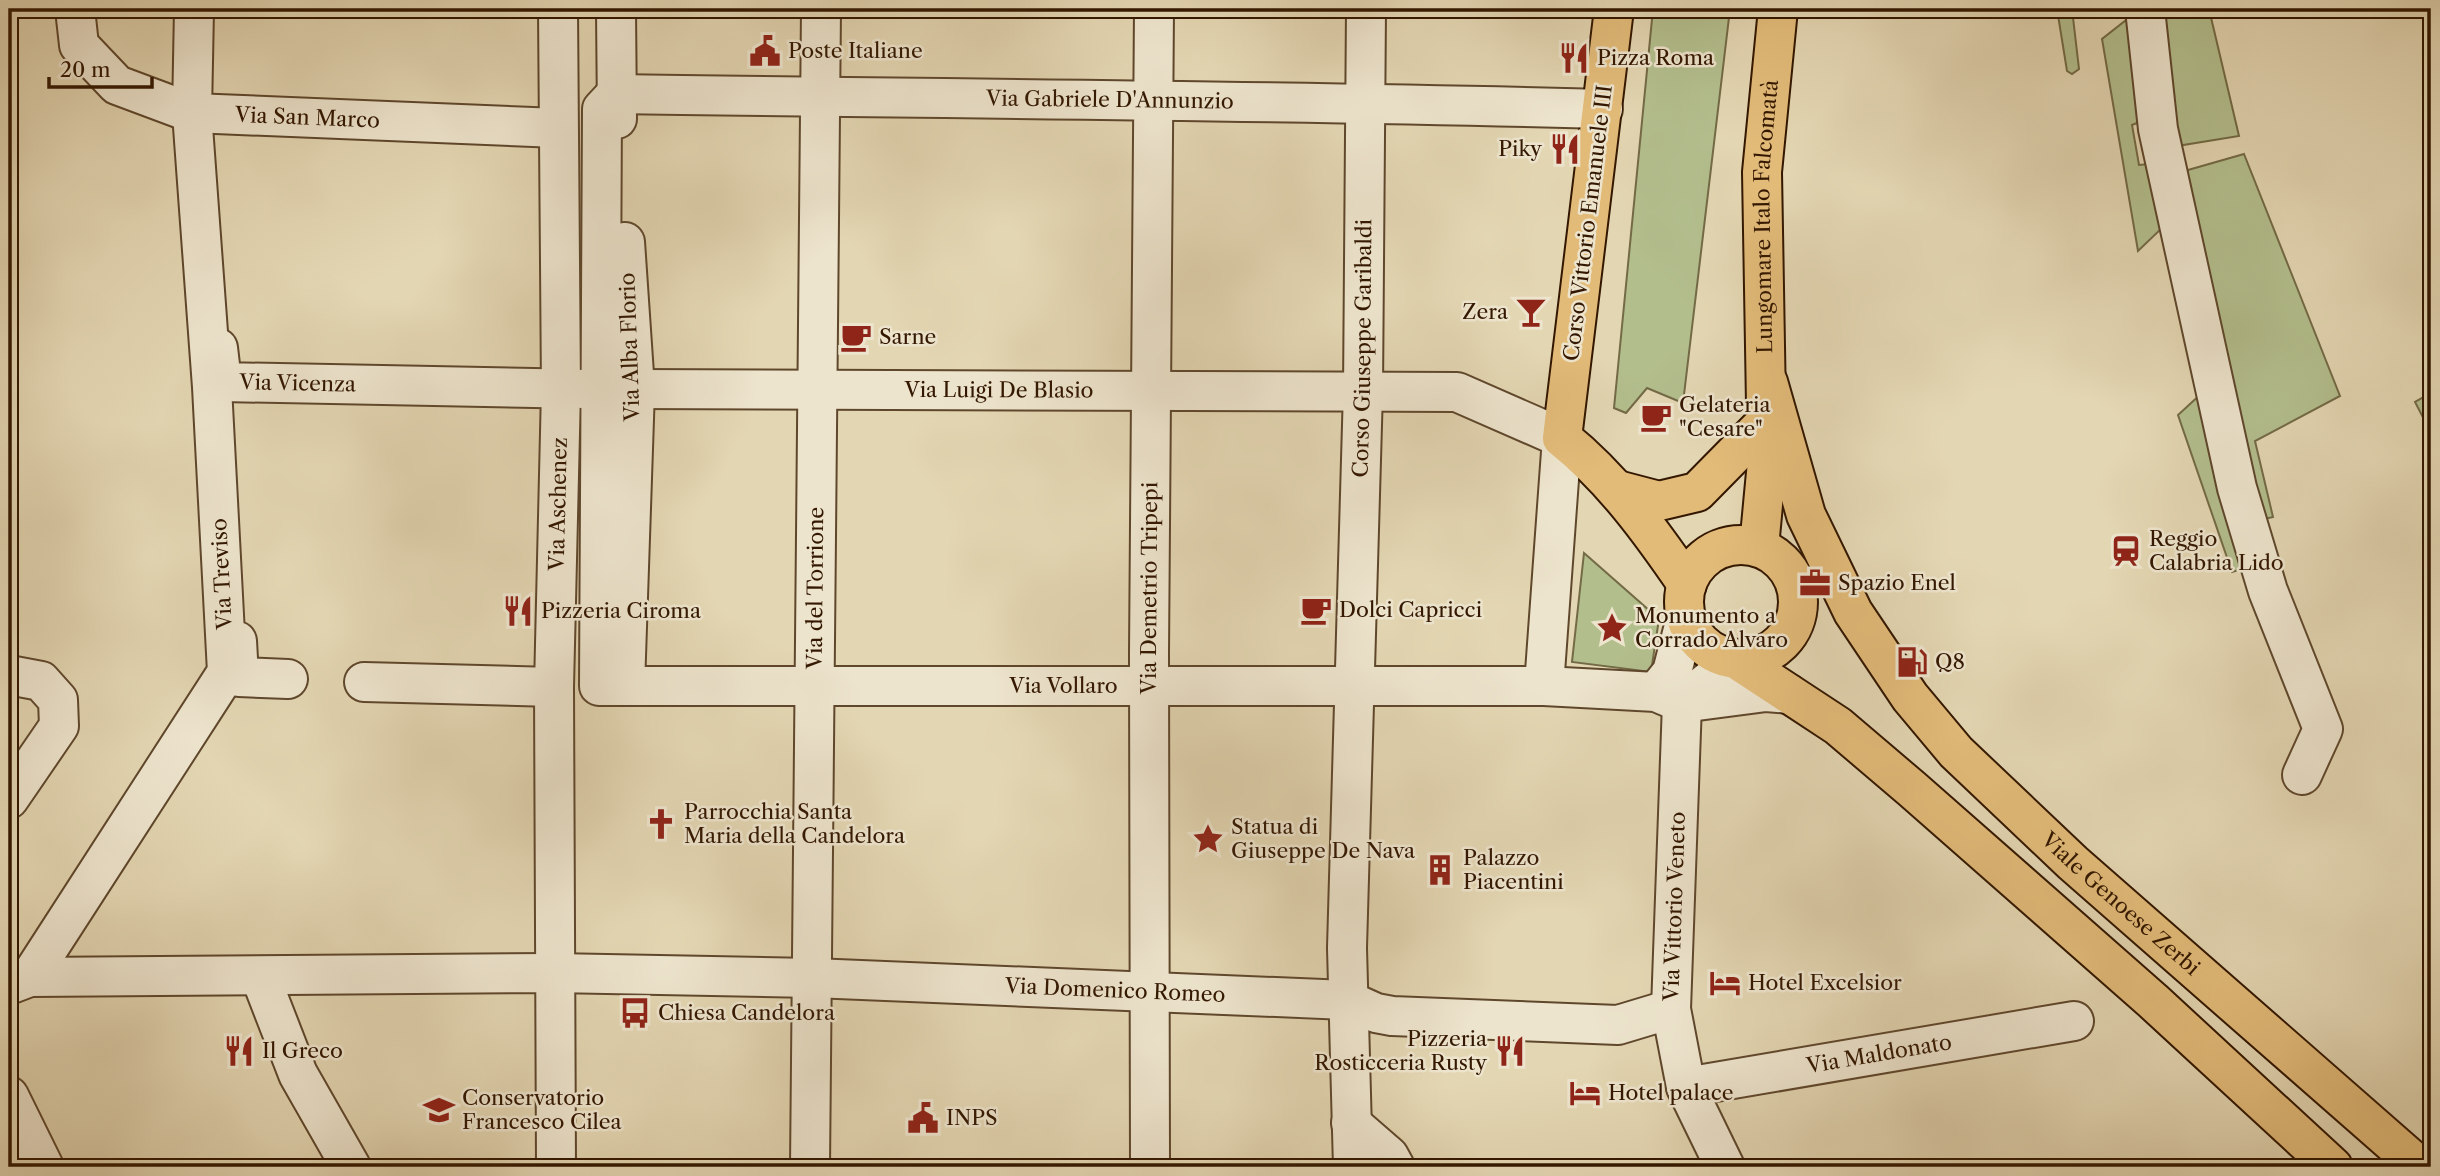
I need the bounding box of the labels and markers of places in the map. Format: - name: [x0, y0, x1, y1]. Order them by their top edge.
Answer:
- public building icon: Poste Italiane: [748, 34, 782, 68]
- place label: Poste Italiane: [788, 38, 923, 63]
- restaurant icon: Pizza Roma: [1557, 41, 1591, 75]
- place label: Pizza Roma: [1597, 45, 1715, 70]
- restaurant icon: Piky: [1548, 132, 1582, 166]
- place label: Piky: [1498, 136, 1542, 161]
- bar icon: Zera: [1514, 295, 1548, 329]
- place label: Zera: [1462, 299, 1509, 324]
- cafe icon: Sarne: [839, 320, 873, 354]
- place label: Sarne: [879, 324, 936, 349]
- place label: Gelateria "Cesare": [1679, 392, 1771, 441]
- cafe icon: Gelateria "Cesare": [1639, 400, 1673, 434]
- place label: Reggio Calabria Lido: [2149, 526, 2284, 575]
- station icon: Reggio Calabria Lido: [2109, 534, 2143, 568]
- office icon: Spazio Enel: [1798, 566, 1832, 600]
- place label: Spazio Enel: [1838, 570, 1956, 595]
- cafe icon: Dolci Capricci: [1299, 593, 1333, 627]
- restaurant icon: Pizzeria Ciroma: [501, 594, 535, 628]
- place label: Dolci Capricci: [1339, 597, 1482, 622]
- place label: Pizzeria Ciroma: [541, 598, 702, 623]
- place label: Monumento a Corrado Alvaro: [1635, 603, 1788, 652]
- place icon: Monumento a Corrado Alvaro: [1595, 611, 1629, 645]
- fuel station icon: Q8: [1895, 645, 1929, 679]
- place label: Q8: [1935, 649, 1965, 674]
- place label: Parrocchia Santa Maria della Candelora: [684, 799, 906, 848]
- church icon: Parrocchia Santa Maria della Candelora: [644, 807, 678, 841]
- place label: Statua di Giuseppe De Nava: [1231, 814, 1416, 863]
- place icon: Statua di Giuseppe De Nava: [1191, 822, 1225, 856]
- place label: Palazzo Piacentini: [1463, 845, 1564, 894]
- building icon: Palazzo Piacentini: [1423, 853, 1457, 887]
- hotel icon: Hotel Excelsior: [1708, 966, 1742, 1000]
- place label: Hotel Excelsior: [1748, 970, 1902, 995]
- bus stop icon: Chiesa Candelora: [618, 996, 652, 1030]
- place label: Chiesa Candelora: [658, 1000, 836, 1025]
- place label: Pizzeria Rosticceria Rusty: [1314, 1026, 1488, 1075]
- restaurant icon: Il Greco: [222, 1034, 256, 1068]
- restaurant icon: Pizzeria Rosticceria Rusty: [1493, 1034, 1527, 1068]
- place label: Il Greco: [262, 1038, 343, 1063]
- hotel icon: Hotel palace: [1568, 1076, 1602, 1110]
- place label: Hotel palace: [1608, 1080, 1734, 1105]
- place label: Conservatorio Francesco Cilea: [462, 1085, 623, 1134]
- school or university icon: Conservatorio Francesco Cilea: [422, 1093, 456, 1127]
- public building icon: INPS: [906, 1101, 940, 1135]
- place label: INPS: [946, 1105, 998, 1130]

